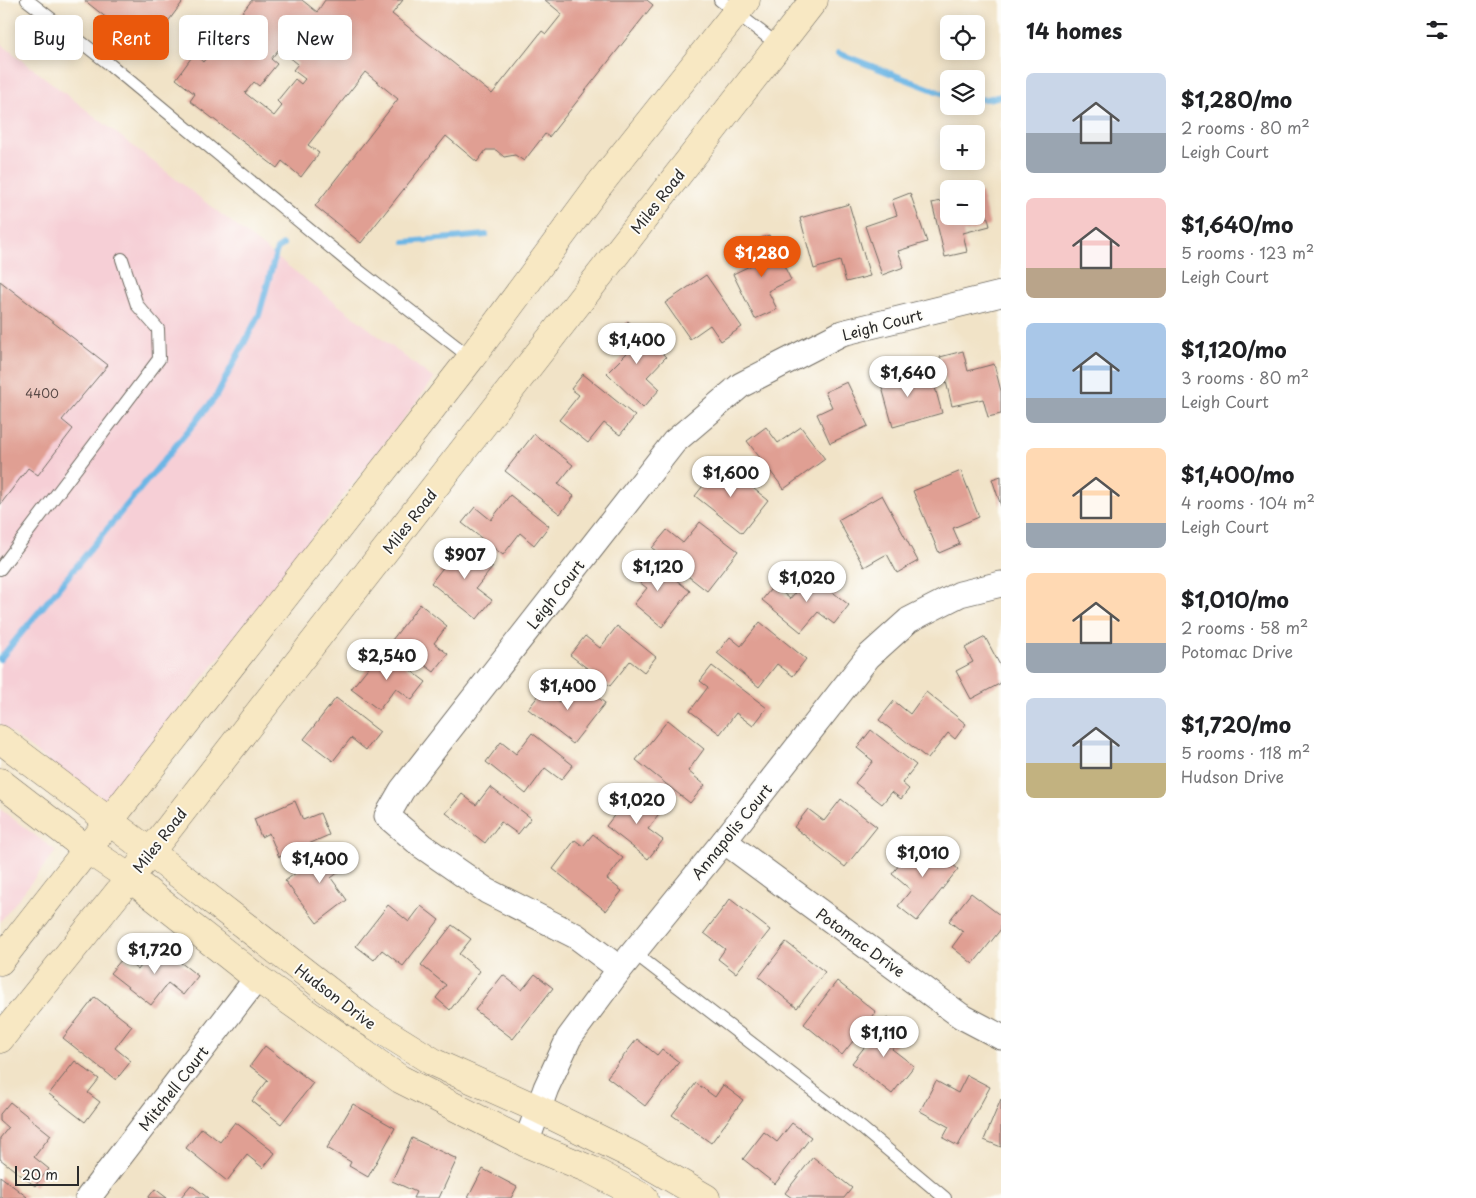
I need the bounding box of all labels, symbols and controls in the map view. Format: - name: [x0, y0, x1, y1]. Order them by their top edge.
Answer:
- text: 14 homes: [1026, 14, 1122, 46]
- chip: Buy: [15, 15, 83, 60]
- chip: Rent: [93, 15, 169, 60]
- chip: Filters: [179, 15, 268, 60]
- chip: New: [278, 15, 352, 60]
- map controls: [940, 15, 985, 225]
- button: locate: [940, 15, 985, 60]
- icon: filters: [1423, 16, 1451, 44]
- button: layers: [940, 70, 985, 115]
- text: $1,280/mo: [1181, 83, 1292, 115]
- icon: home: [1066, 93, 1126, 153]
- text: 2 rooms · 80 m²: [1181, 115, 1310, 139]
- button: +: [940, 125, 985, 170]
- text: Leigh Court: [1181, 139, 1269, 163]
- street label: Miles Road: [624, 164, 690, 238]
- button: −: [940, 180, 985, 225]
- text: $1,640/mo: [1181, 208, 1293, 240]
- icon: home: [1066, 218, 1126, 278]
- pin: $1,280: [721, 236, 803, 278]
- text: $1,280: [735, 240, 789, 264]
- text: 5 rooms · 123 m²: [1181, 240, 1314, 264]
- text: Leigh Court: [1181, 264, 1269, 288]
- street label: Leigh Court: [839, 302, 925, 346]
- pin: $1,400: [596, 322, 678, 365]
- text: $1,400: [609, 327, 665, 351]
- text: $1,120/mo: [1181, 333, 1287, 365]
- icon: home: [1066, 343, 1126, 403]
- pin: $1,640: [867, 356, 949, 398]
- text: $1,640: [880, 360, 936, 384]
- text: 3 rooms · 80 m²: [1181, 365, 1309, 389]
- house number: 4400: [25, 384, 59, 402]
- text: Leigh Court: [1181, 389, 1269, 413]
- pin: $1,600: [690, 456, 772, 498]
- text: $1,400/mo: [1181, 458, 1294, 490]
- text: $1,600: [703, 460, 759, 484]
- icon: home: [1066, 468, 1126, 528]
- street label: Miles Road: [376, 484, 442, 558]
- text: 4 rooms · 104 m²: [1181, 490, 1315, 514]
- text: Leigh Court: [1181, 514, 1269, 538]
- pin: $907: [435, 538, 495, 580]
- text: $907: [445, 542, 485, 566]
- pin: $1,120: [617, 550, 699, 592]
- street label: Leigh Court: [521, 554, 589, 634]
- text: $1,120: [633, 554, 683, 578]
- pin: $1,020: [766, 560, 848, 603]
- text: $1,020: [779, 565, 835, 589]
- text: $1,010/mo: [1181, 583, 1289, 615]
- icon: home: [1066, 593, 1126, 653]
- text: 2 rooms · 58 m²: [1181, 615, 1308, 639]
- pin: $2,540: [346, 638, 428, 681]
- text: Potomac Drive: [1181, 639, 1293, 663]
- text: $2,540: [358, 643, 416, 667]
- pin: $1,400: [527, 668, 609, 711]
- text: $1,400: [540, 673, 596, 697]
- text: $1,720/mo: [1181, 708, 1291, 740]
- icon: home: [1066, 718, 1126, 778]
- text: 5 rooms · 118 m²: [1181, 740, 1310, 764]
- text: Hudson Drive: [1181, 764, 1284, 788]
- street label: Annapolis Court: [685, 778, 777, 884]
- pin: $1,020: [596, 782, 678, 825]
- text: $1,020: [609, 787, 665, 811]
- street label: Miles Road: [126, 803, 192, 877]
- pin: $1,010: [882, 836, 964, 878]
- text: $1,010: [897, 840, 949, 864]
- pin: $1,400: [279, 842, 361, 884]
- text: $1,400: [292, 846, 348, 870]
- street label: Potomac Drive: [812, 902, 910, 982]
- pin: $1,720: [114, 932, 196, 975]
- text: $1,720: [128, 937, 182, 961]
- street label: Hudson Drive: [291, 958, 382, 1034]
- pin: $1,110: [843, 1016, 925, 1058]
- text: $1,110: [861, 1020, 907, 1044]
- street label: Mitchell Court: [132, 1041, 214, 1135]
- scale bar: [15, 1163, 79, 1186]
- text: 20 m: [22, 1164, 58, 1185]

